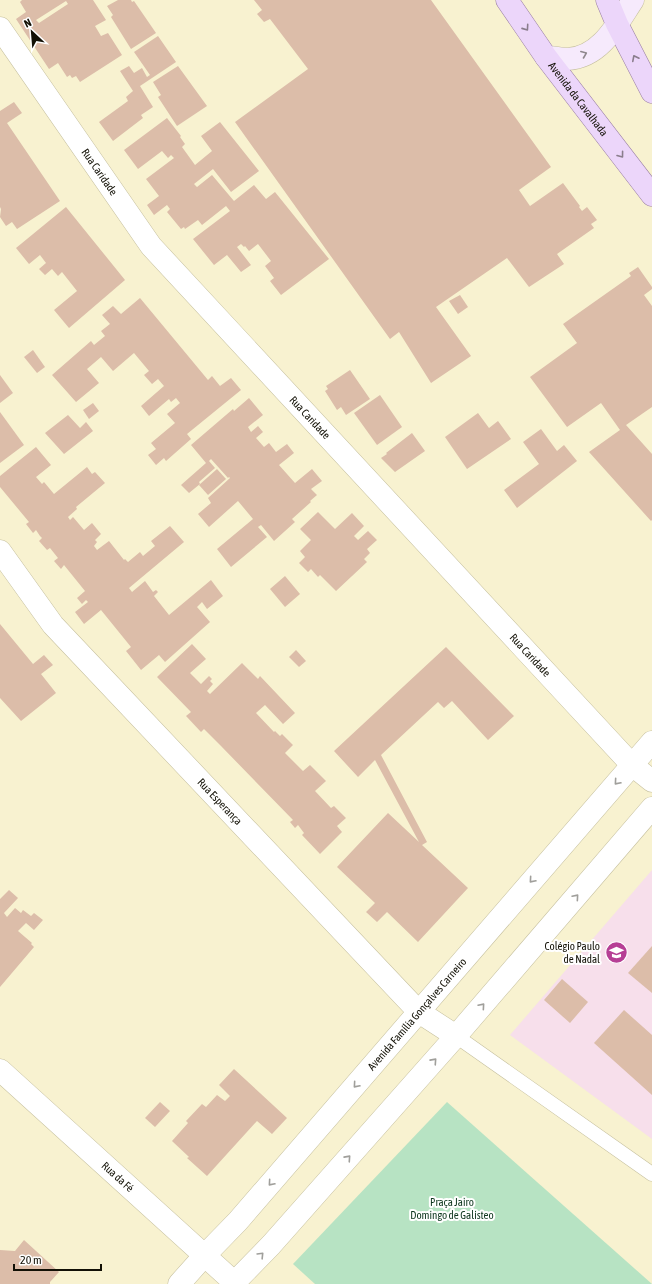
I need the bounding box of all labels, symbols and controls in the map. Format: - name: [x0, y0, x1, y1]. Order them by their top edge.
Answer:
- north arrow: [12, 12, 52, 52]
- text: N: [22, 16, 33, 30]
- one-way arrow: [521, 24, 528, 31]
- one-way arrow: [581, 50, 588, 58]
- one-way arrow: [632, 55, 640, 62]
- street label: Avenida da Cavalhada: [546, 60, 610, 138]
- street label: Rua Caridade: [79, 146, 120, 197]
- one-way arrow: [616, 150, 623, 157]
- street label: Rua Caridade: [287, 394, 333, 441]
- street label: Rua Caridade: [507, 631, 553, 679]
- street label: Rua Esperança: [195, 776, 245, 827]
- one-way arrow: [615, 777, 622, 785]
- one-way arrow: [530, 875, 537, 883]
- one-way arrow: [571, 895, 578, 902]
- school or university icon: Colégio Paulo de Nadal: [603, 939, 629, 965]
- place label: Colégio Paulo de Nadal: [545, 940, 600, 965]
- street label: Avenida Família Gonçalves Carneiro: [365, 955, 469, 1072]
- one-way arrow: [477, 1004, 484, 1011]
- one-way arrow: [430, 1058, 437, 1065]
- one-way arrow: [353, 1080, 360, 1087]
- one-way arrow: [343, 1155, 350, 1162]
- street label: Rua da Fé: [99, 1159, 136, 1194]
- one-way arrow: [268, 1178, 275, 1186]
- park label: Praça Jairo Domingo de Galisteo: [410, 1196, 494, 1221]
- scale bar: [14, 1246, 101, 1272]
- one-way arrow: [256, 1252, 263, 1259]
- text: 20 m: [20, 1253, 42, 1267]

